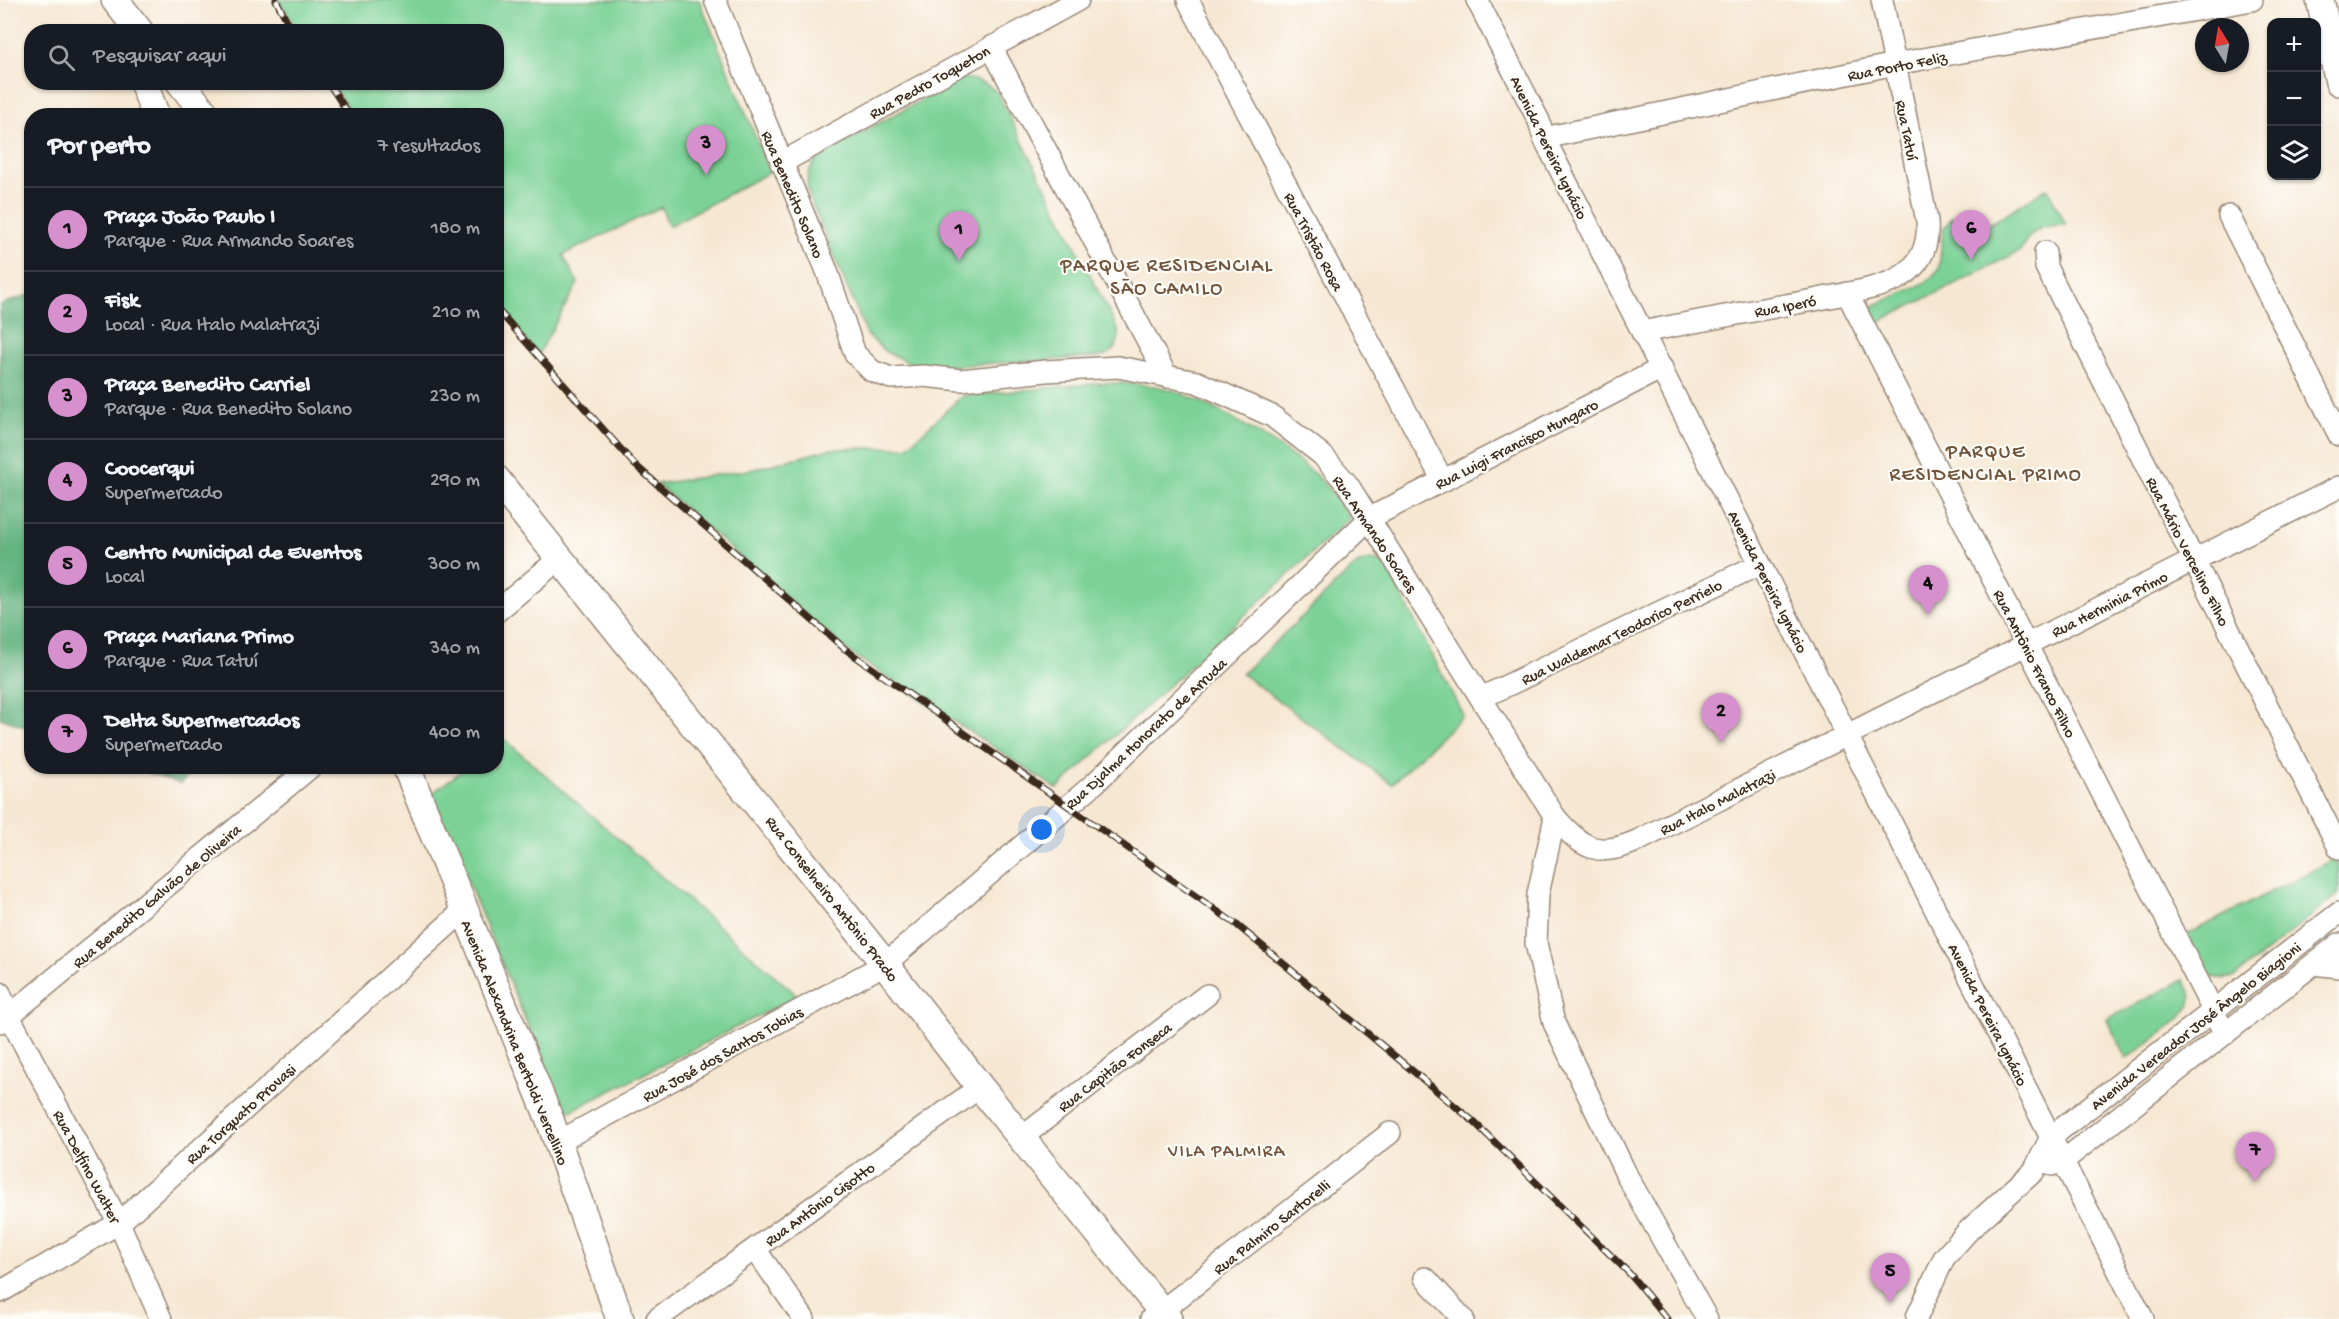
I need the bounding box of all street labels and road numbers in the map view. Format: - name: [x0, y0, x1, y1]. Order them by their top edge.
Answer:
- street label: Rua Pedro Toqueton: [867, 43, 995, 125]
- street label: Rua Porto Feliz: [1847, 49, 1950, 87]
- street label: Avenida Pereira Ignácio: [1504, 74, 1590, 223]
- street label: Rua Tatuí: [1889, 99, 1920, 163]
- street label: Rua Benedito Solano: [755, 129, 826, 262]
- street label: Rua Tristão Rosa: [1278, 190, 1346, 296]
- street label: Rua Iperó: [1753, 293, 1818, 324]
- street label: Rua Luigi Francisco Hungaro: [1433, 397, 1602, 496]
- street label: Rua Armando Soares: [1327, 473, 1420, 598]
- street label: Rua Mário Vercelino Filho: [2140, 475, 2232, 630]
- street label: Avenida Pereira Ignácio: [1722, 508, 1810, 657]
- street label: Rua Herminia Primo: [2049, 569, 2172, 644]
- street label: Rua Waldemar Teodorico Perrielo: [1519, 577, 1726, 691]
- street label: Rua Antônio Franco Filho: [1987, 587, 2078, 742]
- street label: Rua Djalma Honorato de Arruda: [1062, 655, 1233, 816]
- street label: Rua Italo Malatrazi: [1658, 767, 1780, 842]
- street label: Rua Conselheiro Antônio Prado: [760, 814, 901, 987]
- street label: Rua Benedito Galvão de Oliveira: [70, 821, 247, 974]
- street label: Avenida Alexandrina Bertoldi Vercellino: [455, 918, 571, 1169]
- street label: Avenida Vereador José Ângelo Biagioni: [2087, 938, 2306, 1116]
- street label: Avenida Pereira Ignácio: [1942, 941, 2030, 1090]
- street label: Rua José dos Santos Tobias: [640, 1004, 808, 1108]
- street label: Rua Capitão Fonseca: [1055, 1019, 1178, 1118]
- street label: Rua Torquato Provasi: [183, 1061, 301, 1170]
- street label: Rua Delfino Walter: [47, 1108, 123, 1229]
- street label: Rua Antônio Cisotto: [762, 1160, 880, 1252]
- street label: Rua Palmiro Sartorelli: [1211, 1177, 1336, 1280]

